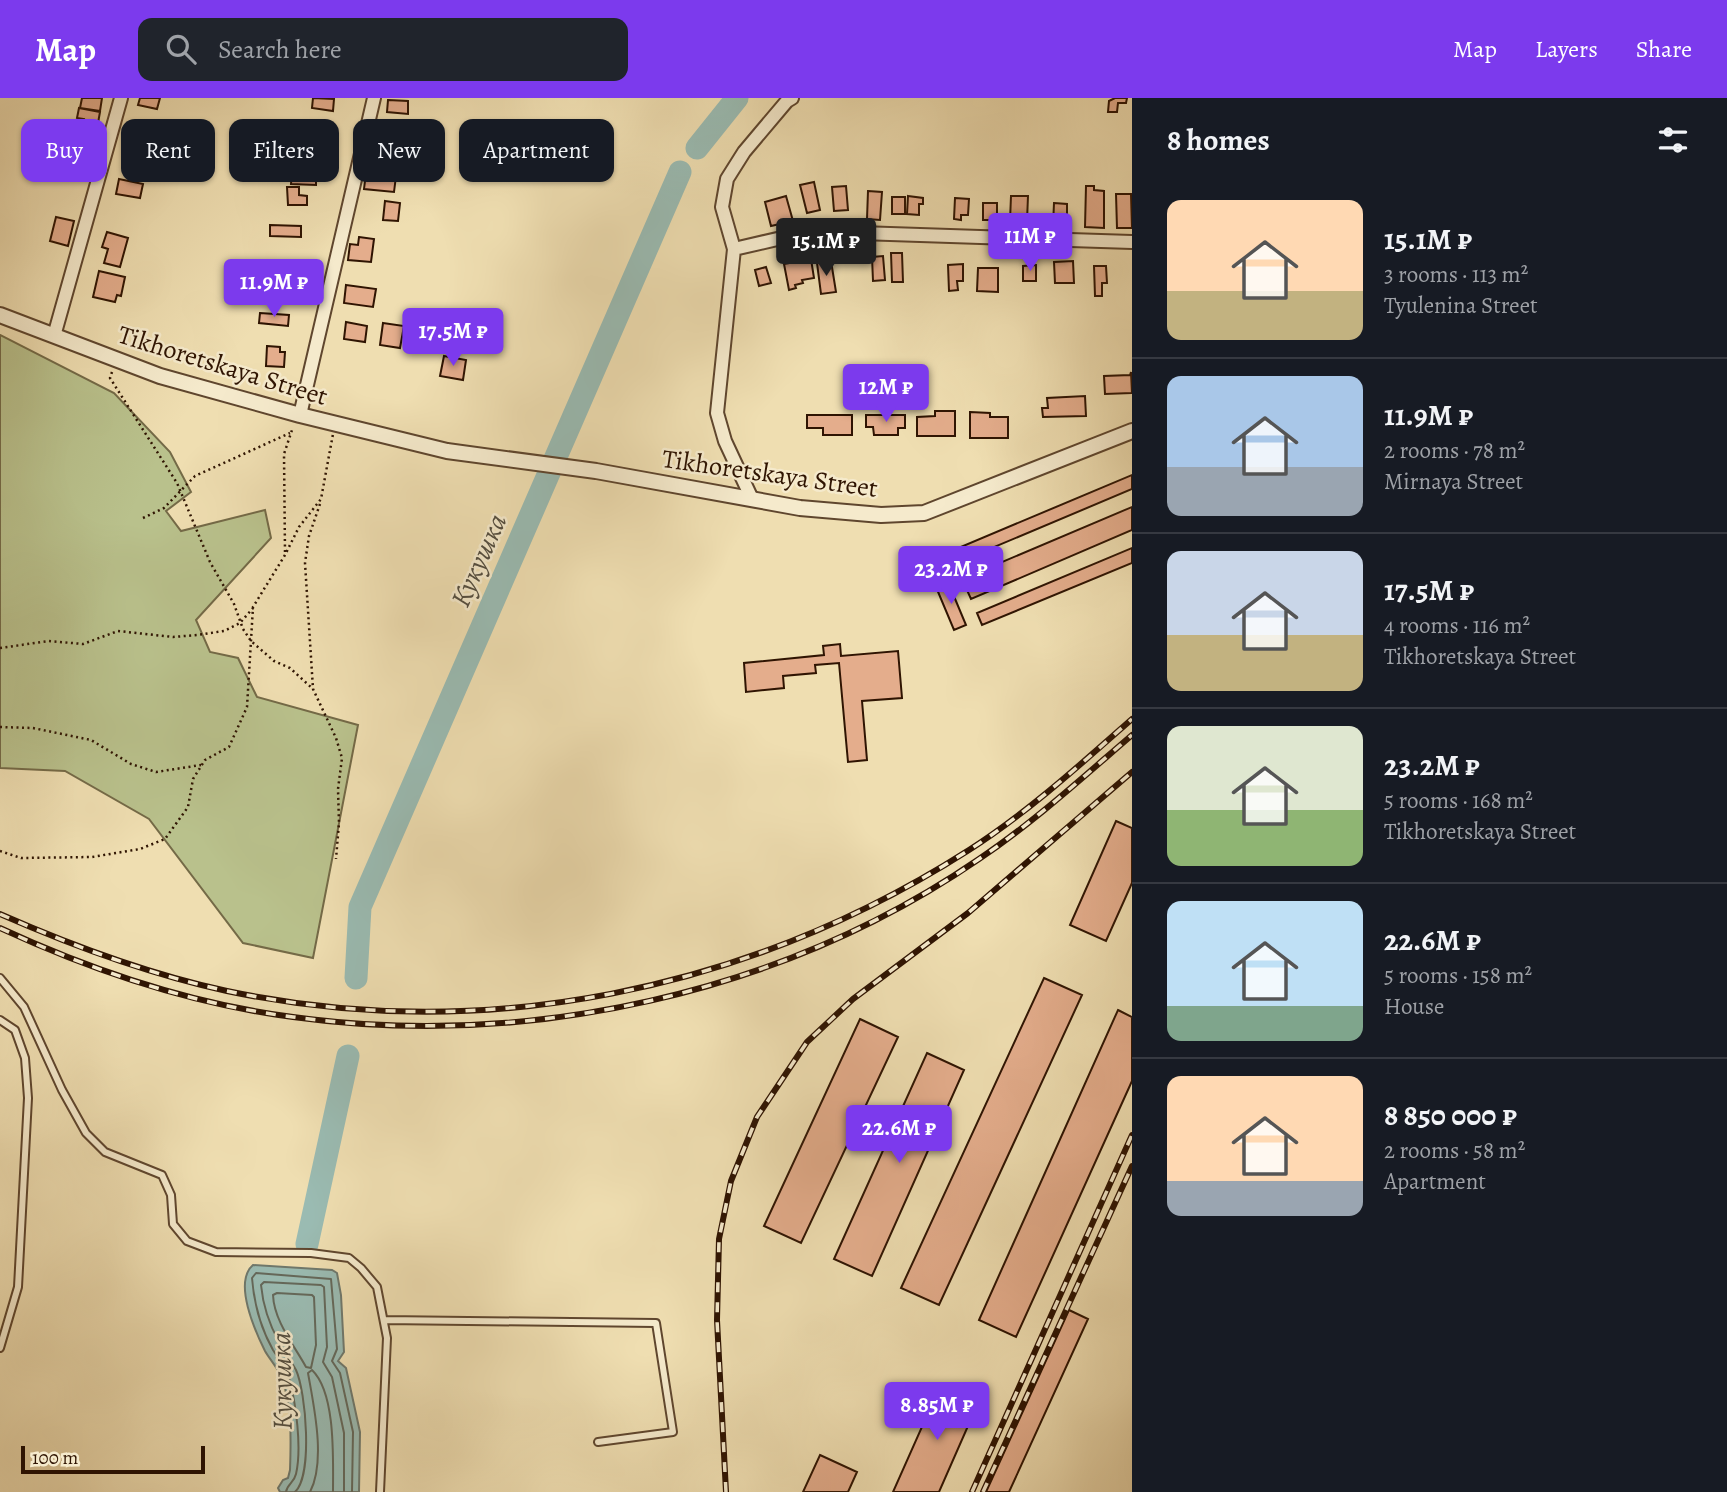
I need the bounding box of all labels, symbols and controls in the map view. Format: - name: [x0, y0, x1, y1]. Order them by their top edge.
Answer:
- search box: [138, 18, 628, 81]
- text: Map: [35, 27, 96, 72]
- icon: search: [162, 30, 200, 68]
- text: Search here: [218, 32, 342, 67]
- text: Map: [1453, 33, 1497, 65]
- text: Layers: [1535, 33, 1598, 65]
- text: Share: [1636, 33, 1692, 65]
- chip: Buy: [21, 119, 107, 182]
- chip: Rent: [121, 119, 215, 182]
- chip: Filters: [229, 119, 339, 182]
- chip: New: [353, 119, 445, 182]
- chip: Apartment: [459, 119, 614, 182]
- text: 8 homes: [1167, 120, 1270, 160]
- icon: filters: [1654, 121, 1692, 159]
- pin: 11M ₽: [981, 214, 1079, 273]
- pin: 15.1M ₽: [761, 218, 891, 278]
- text: 15.1M ₽: [1384, 219, 1472, 259]
- text: 11M ₽: [1004, 220, 1056, 251]
- text: 15.1M ₽: [792, 225, 860, 256]
- icon: home: [1223, 228, 1307, 312]
- text: 3 rooms · 113 m²: [1384, 259, 1528, 290]
- pin: 11.9M ₽: [209, 260, 339, 319]
- text: 11.9M ₽: [240, 266, 308, 297]
- text: Tyulenina Street: [1384, 290, 1538, 321]
- pin: 17.5M ₽: [388, 308, 518, 368]
- text: 17.5M ₽: [418, 315, 488, 346]
- street label: Tikhoretskaya Street: [114, 317, 332, 414]
- pin: 12M ₽: [837, 364, 935, 424]
- text: 12M ₽: [859, 371, 913, 402]
- text: 11.9M ₽: [1384, 395, 1473, 435]
- icon: home: [1223, 404, 1307, 488]
- text: 2 rooms · 78 m²: [1384, 435, 1525, 466]
- street label: Tikhoretskaya Street: [660, 441, 880, 506]
- text: Mirnaya Street: [1384, 466, 1523, 497]
- water label: Кукушка: [442, 508, 516, 613]
- pin: 23.2M ₽: [886, 546, 1016, 606]
- text: 23.2M ₽: [914, 553, 988, 584]
- text: 17.5M ₽: [1384, 570, 1474, 610]
- icon: home: [1223, 579, 1307, 663]
- text: 4 rooms · 116 m²: [1384, 610, 1530, 641]
- text: Tikhoretskaya Street: [1384, 641, 1576, 672]
- text: 23.2M ₽: [1384, 745, 1480, 785]
- icon: home: [1223, 754, 1307, 838]
- text: 5 rooms · 168 m²: [1384, 785, 1533, 816]
- text: Tikhoretskaya Street: [1384, 816, 1576, 847]
- text: 22.6M ₽: [1384, 920, 1481, 960]
- icon: home: [1223, 929, 1307, 1013]
- text: 5 rooms · 158 m²: [1384, 960, 1532, 991]
- text: House: [1384, 991, 1444, 1022]
- text: 8 850 000 ₽: [1384, 1095, 1517, 1135]
- icon: home: [1223, 1104, 1307, 1188]
- pin: 22.6M ₽: [834, 1105, 964, 1165]
- text: 22.6M ₽: [862, 1112, 936, 1143]
- text: 2 rooms · 58 m²: [1384, 1135, 1525, 1166]
- text: Apartment: [1384, 1166, 1486, 1197]
- water label: Кукушка: [262, 1331, 302, 1430]
- pin: 8.85M ₽: [872, 1382, 1002, 1442]
- text: 8.85M ₽: [900, 1389, 974, 1420]
- scale bar: [21, 1443, 205, 1475]
- text: 100 m: [32, 1445, 78, 1471]

